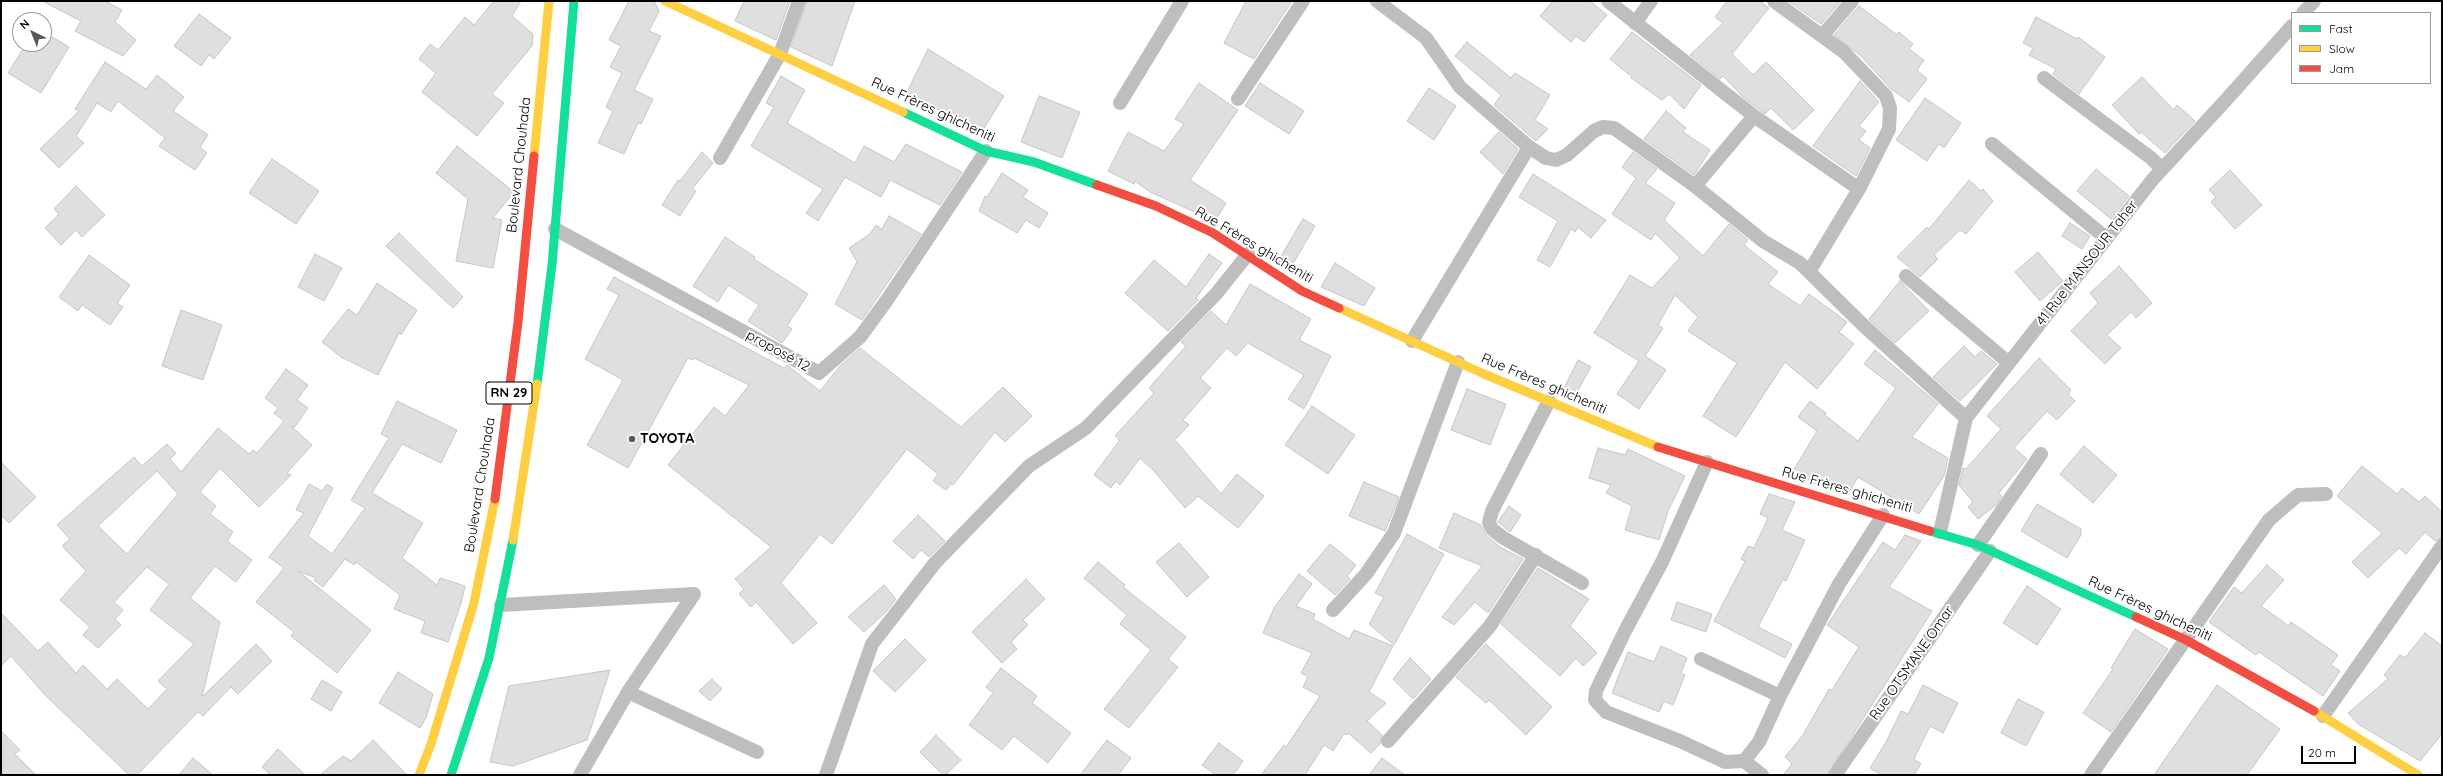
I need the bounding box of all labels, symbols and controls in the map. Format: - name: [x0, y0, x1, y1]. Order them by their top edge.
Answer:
- north arrow: [12, 12, 52, 52]
- legend: [2291, 12, 2431, 84]
- text: N: [17, 16, 32, 32]
- text: Fast: [2329, 21, 2353, 36]
- text: Slow: [2329, 41, 2355, 56]
- text: Jam: [2329, 61, 2354, 76]
- street label: Rue Frères ghicheniti: [868, 74, 998, 146]
- street label: Boulevard Chouhada: [504, 96, 534, 234]
- street label: 41 Rue MANSOUR Taher: [2033, 197, 2141, 329]
- street label: Rue Frères ghicheniti: [1192, 203, 1316, 287]
- street label: proposé 12: [743, 327, 813, 375]
- street label: Rue Frères ghicheniti: [1479, 350, 1609, 418]
- road number: RN 29: [486, 382, 532, 404]
- street label: Boulevard Chouhada: [461, 416, 499, 554]
- place label: TOYOTA: [640, 431, 694, 447]
- marker: TOYOTA: [627, 434, 637, 444]
- street label: Rue Frères ghicheniti: [1780, 463, 1914, 517]
- street label: Rue Frères ghicheniti: [2085, 573, 2215, 645]
- street label: Rue OTSMANE Omar: [1866, 603, 1958, 723]
- scale bar: [2303, 738, 2358, 764]
- text: 20 m: [2308, 745, 2336, 760]

